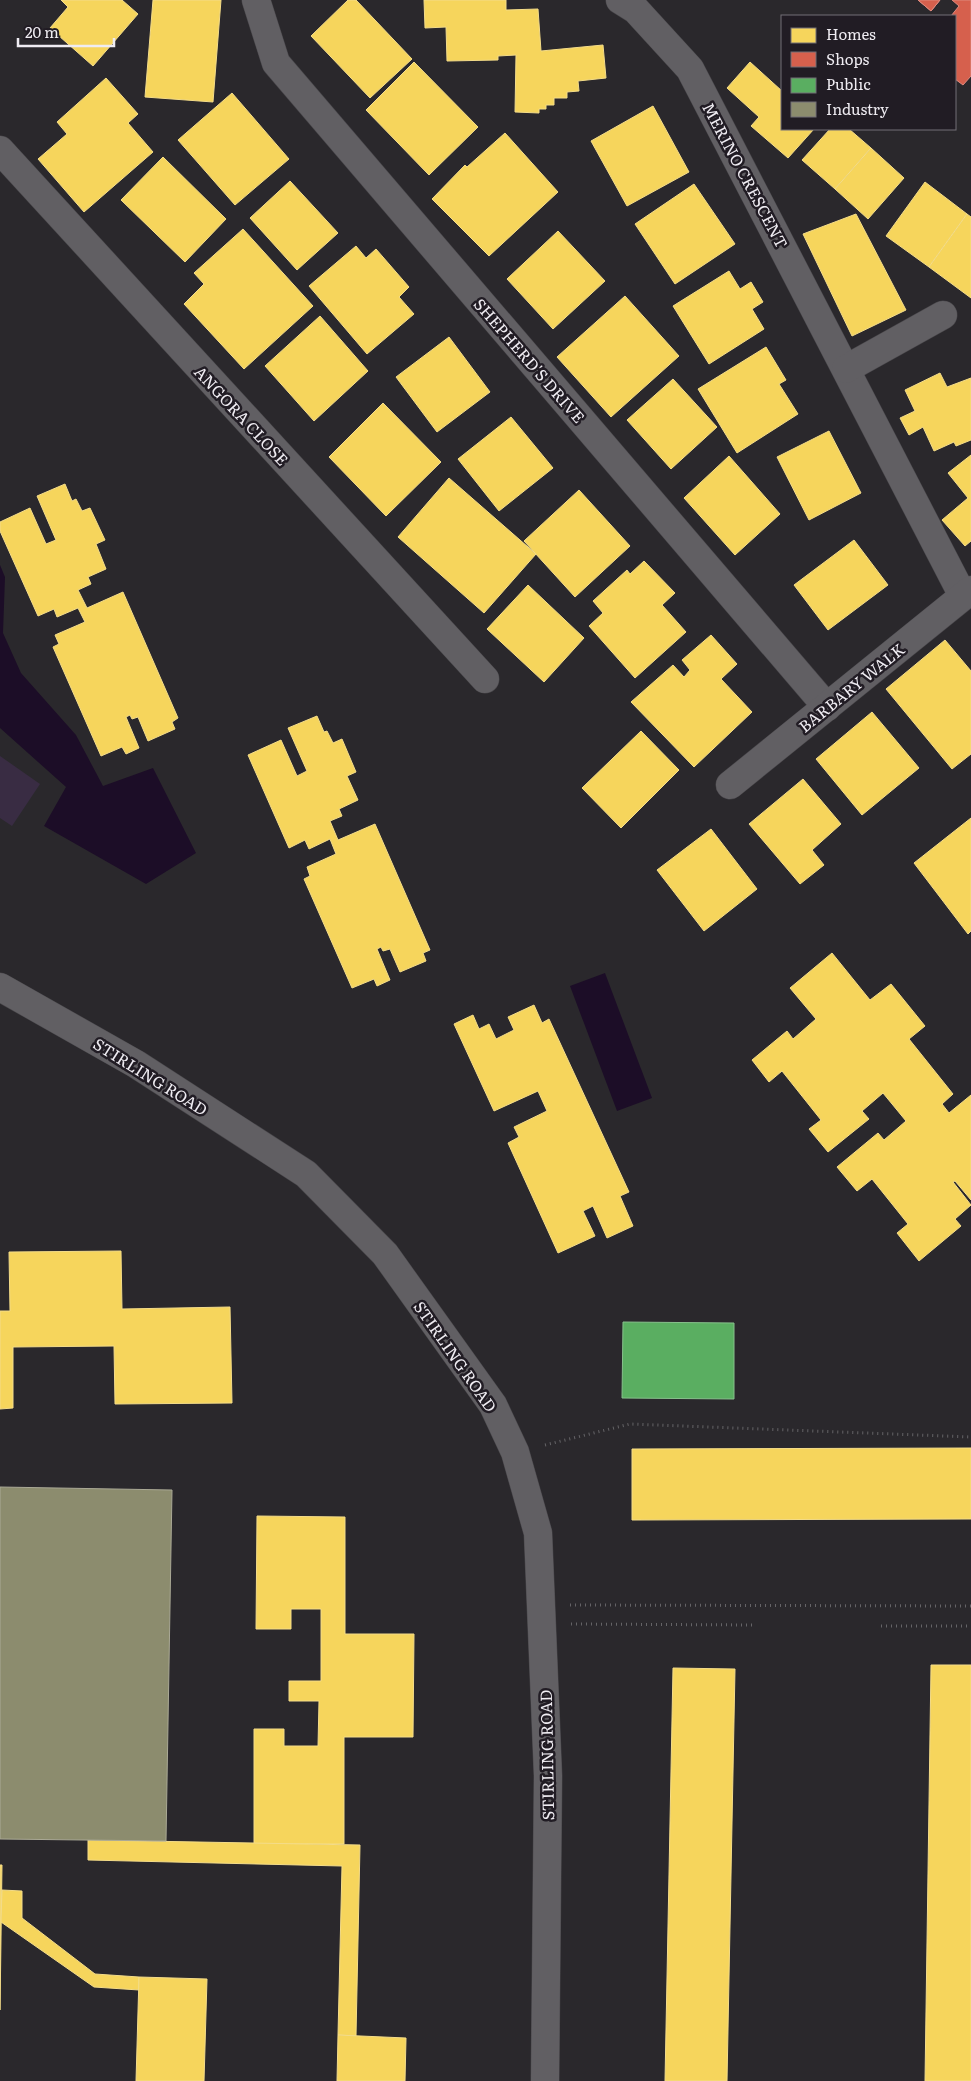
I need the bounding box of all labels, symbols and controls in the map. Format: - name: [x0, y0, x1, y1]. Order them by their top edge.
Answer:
- scale bar: [18, 15, 114, 47]
- legend: [781, 15, 956, 130]
- text: 20 m: [25, 20, 59, 43]
- text: Homes: [826, 22, 876, 45]
- text: Shops: [826, 47, 869, 70]
- text: Public: [826, 72, 871, 95]
- text: Industry: [826, 97, 889, 120]
- street label: MERINO CRESCENT: [697, 98, 795, 252]
- street label: SHEPHERD'S DRIVE: [469, 292, 591, 428]
- street label: ANGORA CLOSE: [189, 360, 295, 470]
- street label: BARBARY WALK: [793, 637, 909, 737]
- street label: STIRLING ROAD: [89, 1031, 213, 1121]
- street label: STIRLING ROAD: [409, 1296, 503, 1416]
- street label: STIRLING ROAD: [533, 1689, 559, 1821]

